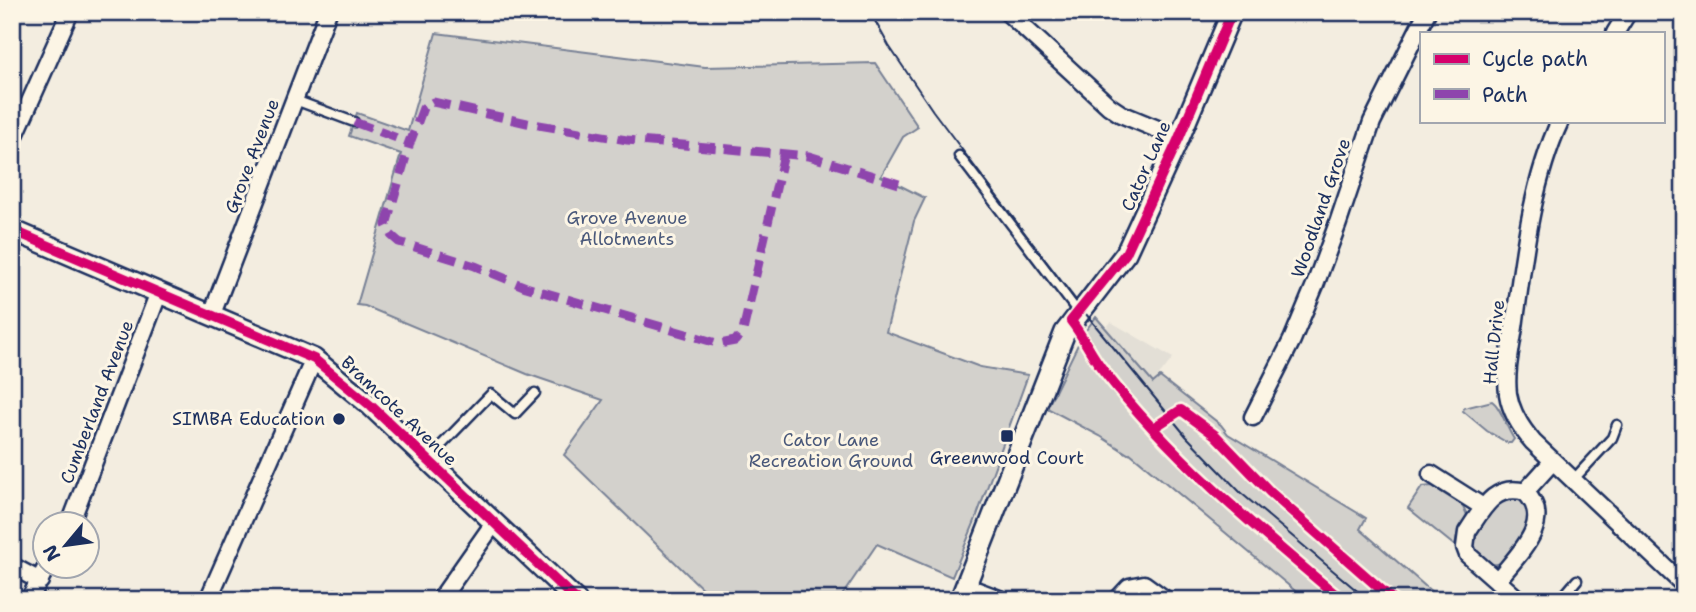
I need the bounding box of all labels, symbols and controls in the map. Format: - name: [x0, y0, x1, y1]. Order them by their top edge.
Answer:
- legend: [1420, 32, 1664, 122]
- text: Cycle path: [1482, 45, 1588, 73]
- text: Path: [1482, 81, 1528, 109]
- street label: Grove Avenue: [219, 95, 285, 217]
- street label: Cator Lane: [1115, 117, 1177, 215]
- street label: Woodland Grove: [1286, 135, 1356, 281]
- park label: Grove Avenue Allotments: [566, 206, 688, 251]
- street label: Hall Drive: [1478, 298, 1510, 386]
- street label: Cumberland Avenue: [55, 317, 139, 487]
- street label: Bramcote Avenue: [336, 351, 462, 471]
- place label: SIMBA Education: [172, 407, 325, 431]
- marker: SIMBA Education: [331, 411, 347, 427]
- park label: Cator Lane Recreation Ground: [749, 428, 913, 473]
- marker: Greenwood Court: [999, 428, 1015, 444]
- place label: Greenwood Court: [930, 446, 1084, 470]
- north arrow: [32, 510, 102, 580]
- text: N: [37, 540, 66, 566]

